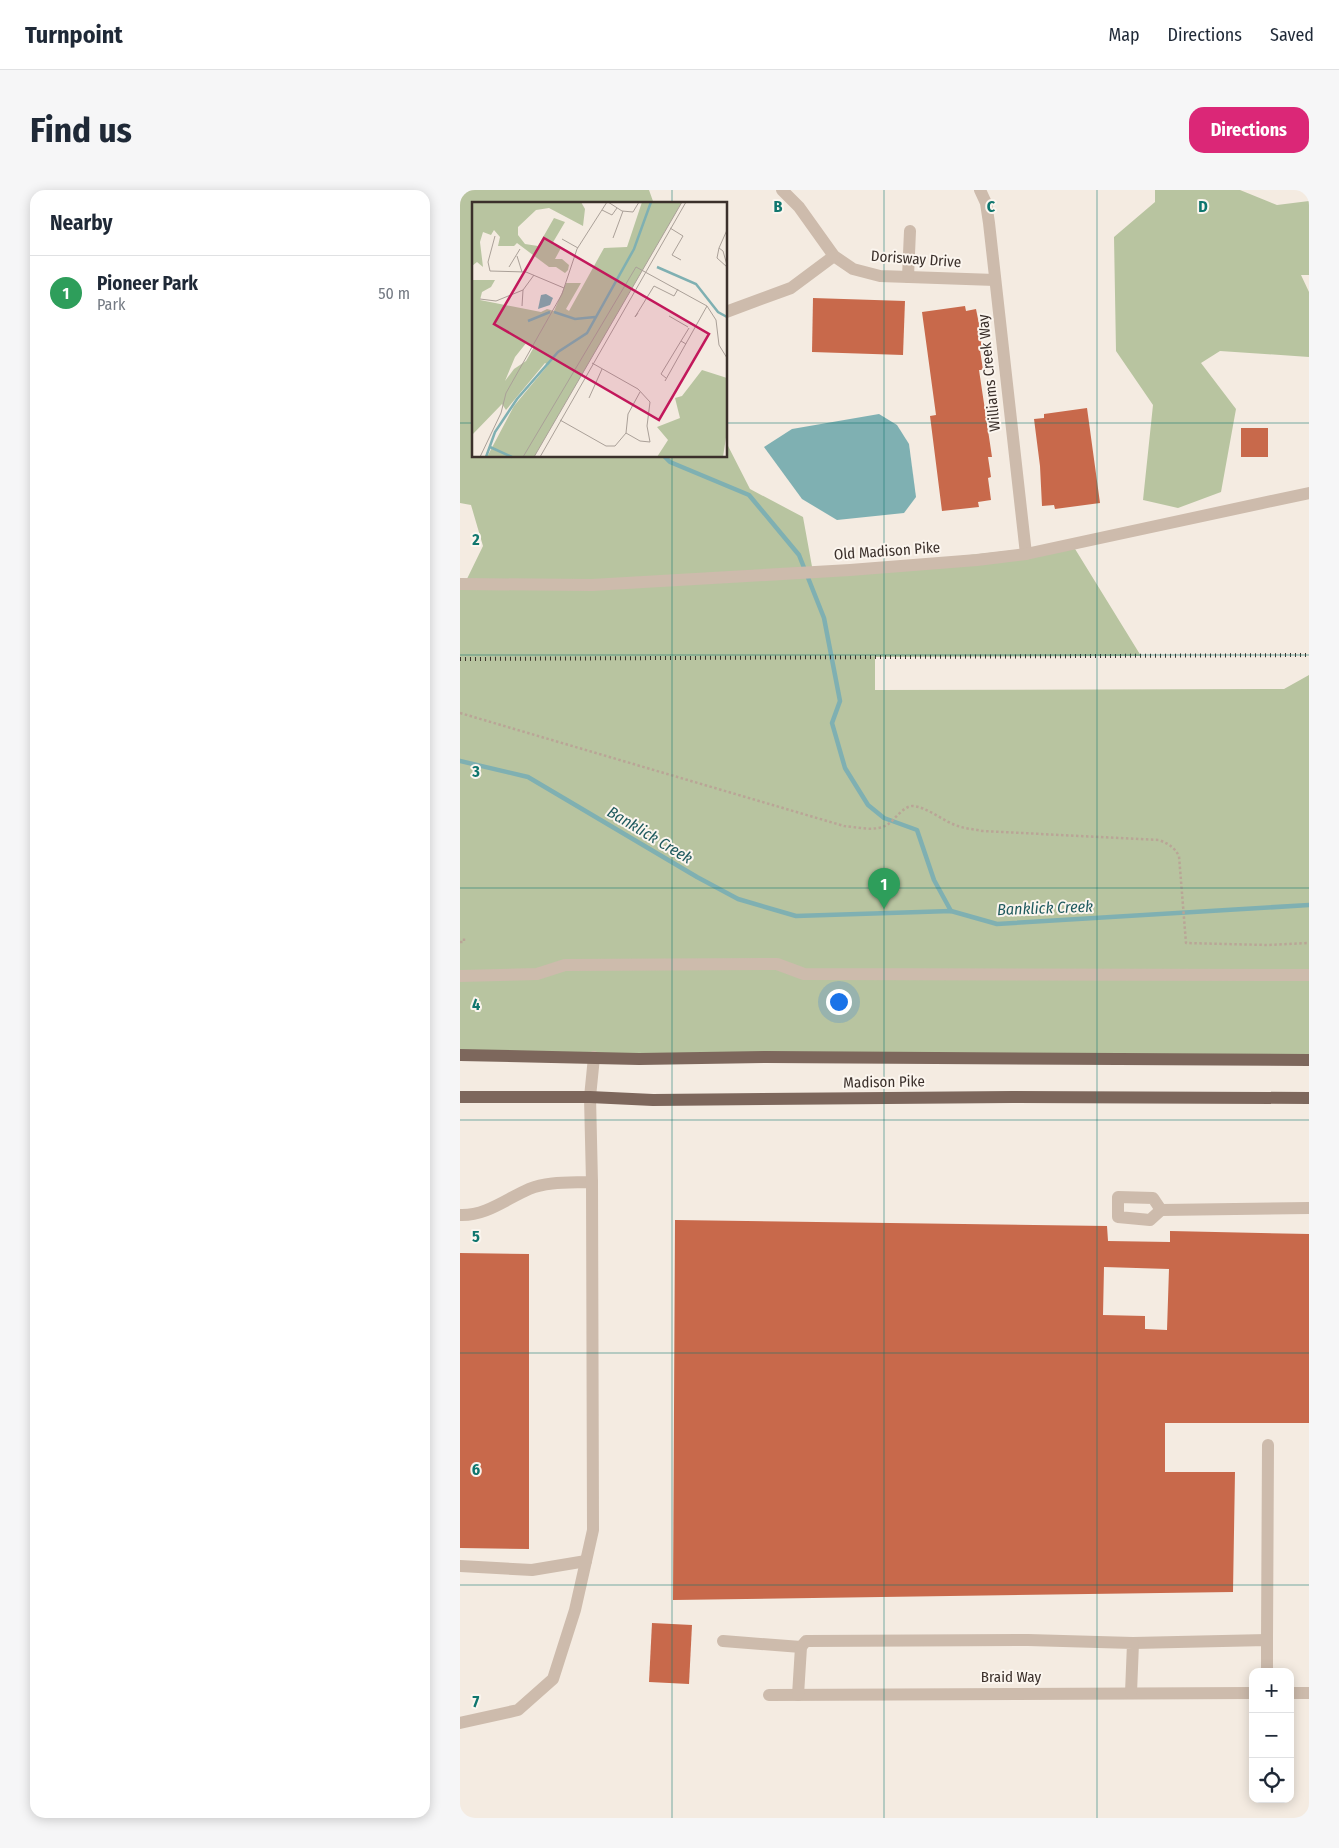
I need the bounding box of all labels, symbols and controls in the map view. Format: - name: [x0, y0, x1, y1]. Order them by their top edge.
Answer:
- text: Turnpoint: [25, 21, 123, 49]
- text: Map: [1108, 24, 1140, 46]
- text: Directions: [1168, 24, 1242, 46]
- text: Saved: [1270, 24, 1314, 46]
- button: Directions: [1189, 107, 1309, 153]
- text: Find us: [30, 109, 132, 151]
- text: B: [774, 197, 783, 216]
- text: C: [987, 197, 996, 216]
- text: D: [1198, 197, 1208, 216]
- inset map: [472, 202, 728, 458]
- text: Nearby: [50, 210, 112, 236]
- street label: Dorisway Drive: [870, 247, 962, 271]
- text: Pioneer Park: [97, 272, 198, 295]
- text: 1: [63, 284, 69, 303]
- text: 50 m: [378, 284, 410, 303]
- text: Park: [97, 295, 125, 314]
- street label: Williams Creek Way: [974, 313, 1004, 432]
- text: 2: [471, 530, 480, 549]
- street label: Old Madison Pike: [833, 538, 941, 564]
- text: 3: [471, 762, 480, 781]
- water label: Banklick Creek: [604, 802, 696, 868]
- pin: 1: [868, 868, 900, 909]
- water label: Banklick Creek: [997, 897, 1093, 919]
- your location: [826, 989, 852, 1015]
- text: 4: [472, 995, 480, 1014]
- street label: Madison Pike: [843, 1072, 925, 1092]
- text: 5: [472, 1227, 480, 1246]
- text: 6: [472, 1460, 480, 1479]
- street label: Braid Way: [981, 1668, 1041, 1686]
- map controls: [1249, 1668, 1294, 1803]
- button: +: [1249, 1668, 1294, 1713]
- text: 7: [473, 1692, 480, 1711]
- button: −: [1249, 1713, 1294, 1758]
- button: locate: [1249, 1758, 1294, 1803]

